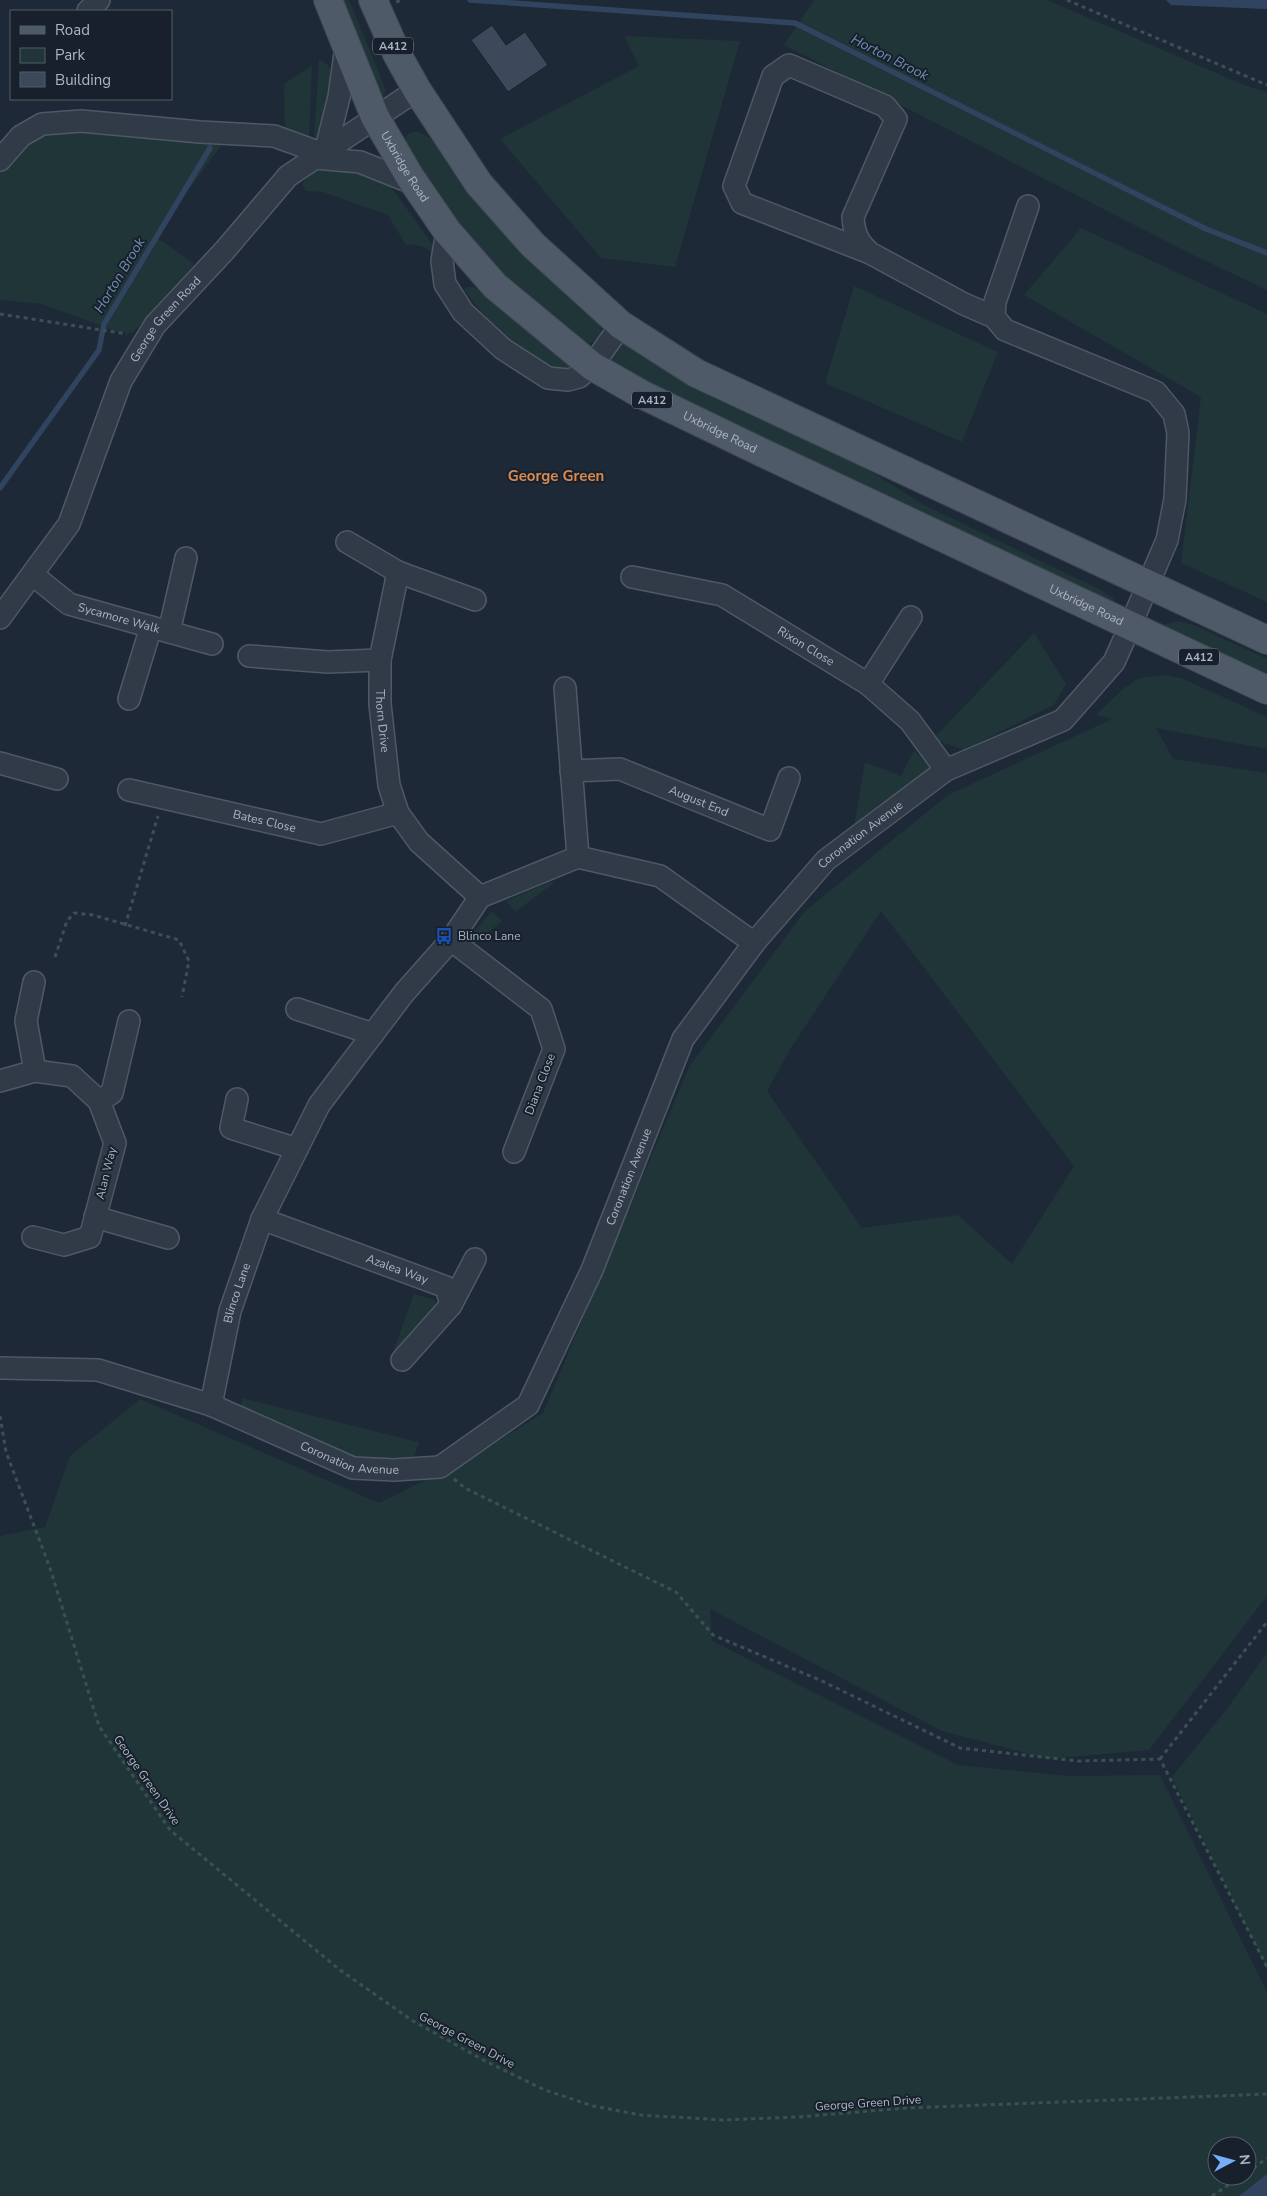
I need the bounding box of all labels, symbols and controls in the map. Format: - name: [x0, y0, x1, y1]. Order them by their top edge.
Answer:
- legend: [10, 10, 172, 100]
- text: Road: [55, 20, 90, 40]
- water label: Horton Brook: [848, 30, 933, 86]
- road number: A412: [373, 37, 413, 54]
- text: Park: [55, 45, 85, 65]
- text: Building: [55, 70, 111, 90]
- street label: Uxbridge Road: [377, 128, 433, 205]
- water label: Horton Brook: [89, 233, 150, 317]
- street label: George Green Road: [126, 273, 204, 365]
- road number: A412: [632, 392, 672, 408]
- street label: Uxbridge Road: [680, 407, 760, 457]
- district label: George Green: [508, 466, 604, 486]
- street label: Uxbridge Road: [1046, 581, 1126, 629]
- street label: Sycamore Walk: [76, 599, 163, 637]
- street label: Rixon Close: [774, 623, 837, 670]
- road number: A412: [1179, 649, 1219, 666]
- street label: Thorn Drive: [372, 689, 393, 753]
- street label: August End: [666, 782, 731, 820]
- street label: Coronation Avenue: [814, 797, 906, 872]
- street label: Bates Close: [231, 806, 298, 836]
- bus stop icon: Blinco Lane: [434, 926, 454, 946]
- place label: Blinco Lane: [458, 928, 521, 944]
- street label: Diana Close: [521, 1051, 559, 1117]
- street label: Coronation Avenue: [602, 1126, 655, 1228]
- street label: Alan Way: [92, 1144, 120, 1201]
- street label: Azalea Way: [364, 1250, 431, 1288]
- street label: Blinco Lane: [220, 1261, 254, 1325]
- street label: Coronation Avenue: [298, 1438, 399, 1478]
- street label: George Green Drive: [110, 1732, 184, 1828]
- street label: George Green Drive: [416, 2008, 518, 2072]
- street label: George Green Drive: [814, 2091, 922, 2115]
- north arrow: [1207, 2136, 1257, 2186]
- text: N: [1234, 2153, 1254, 2166]

